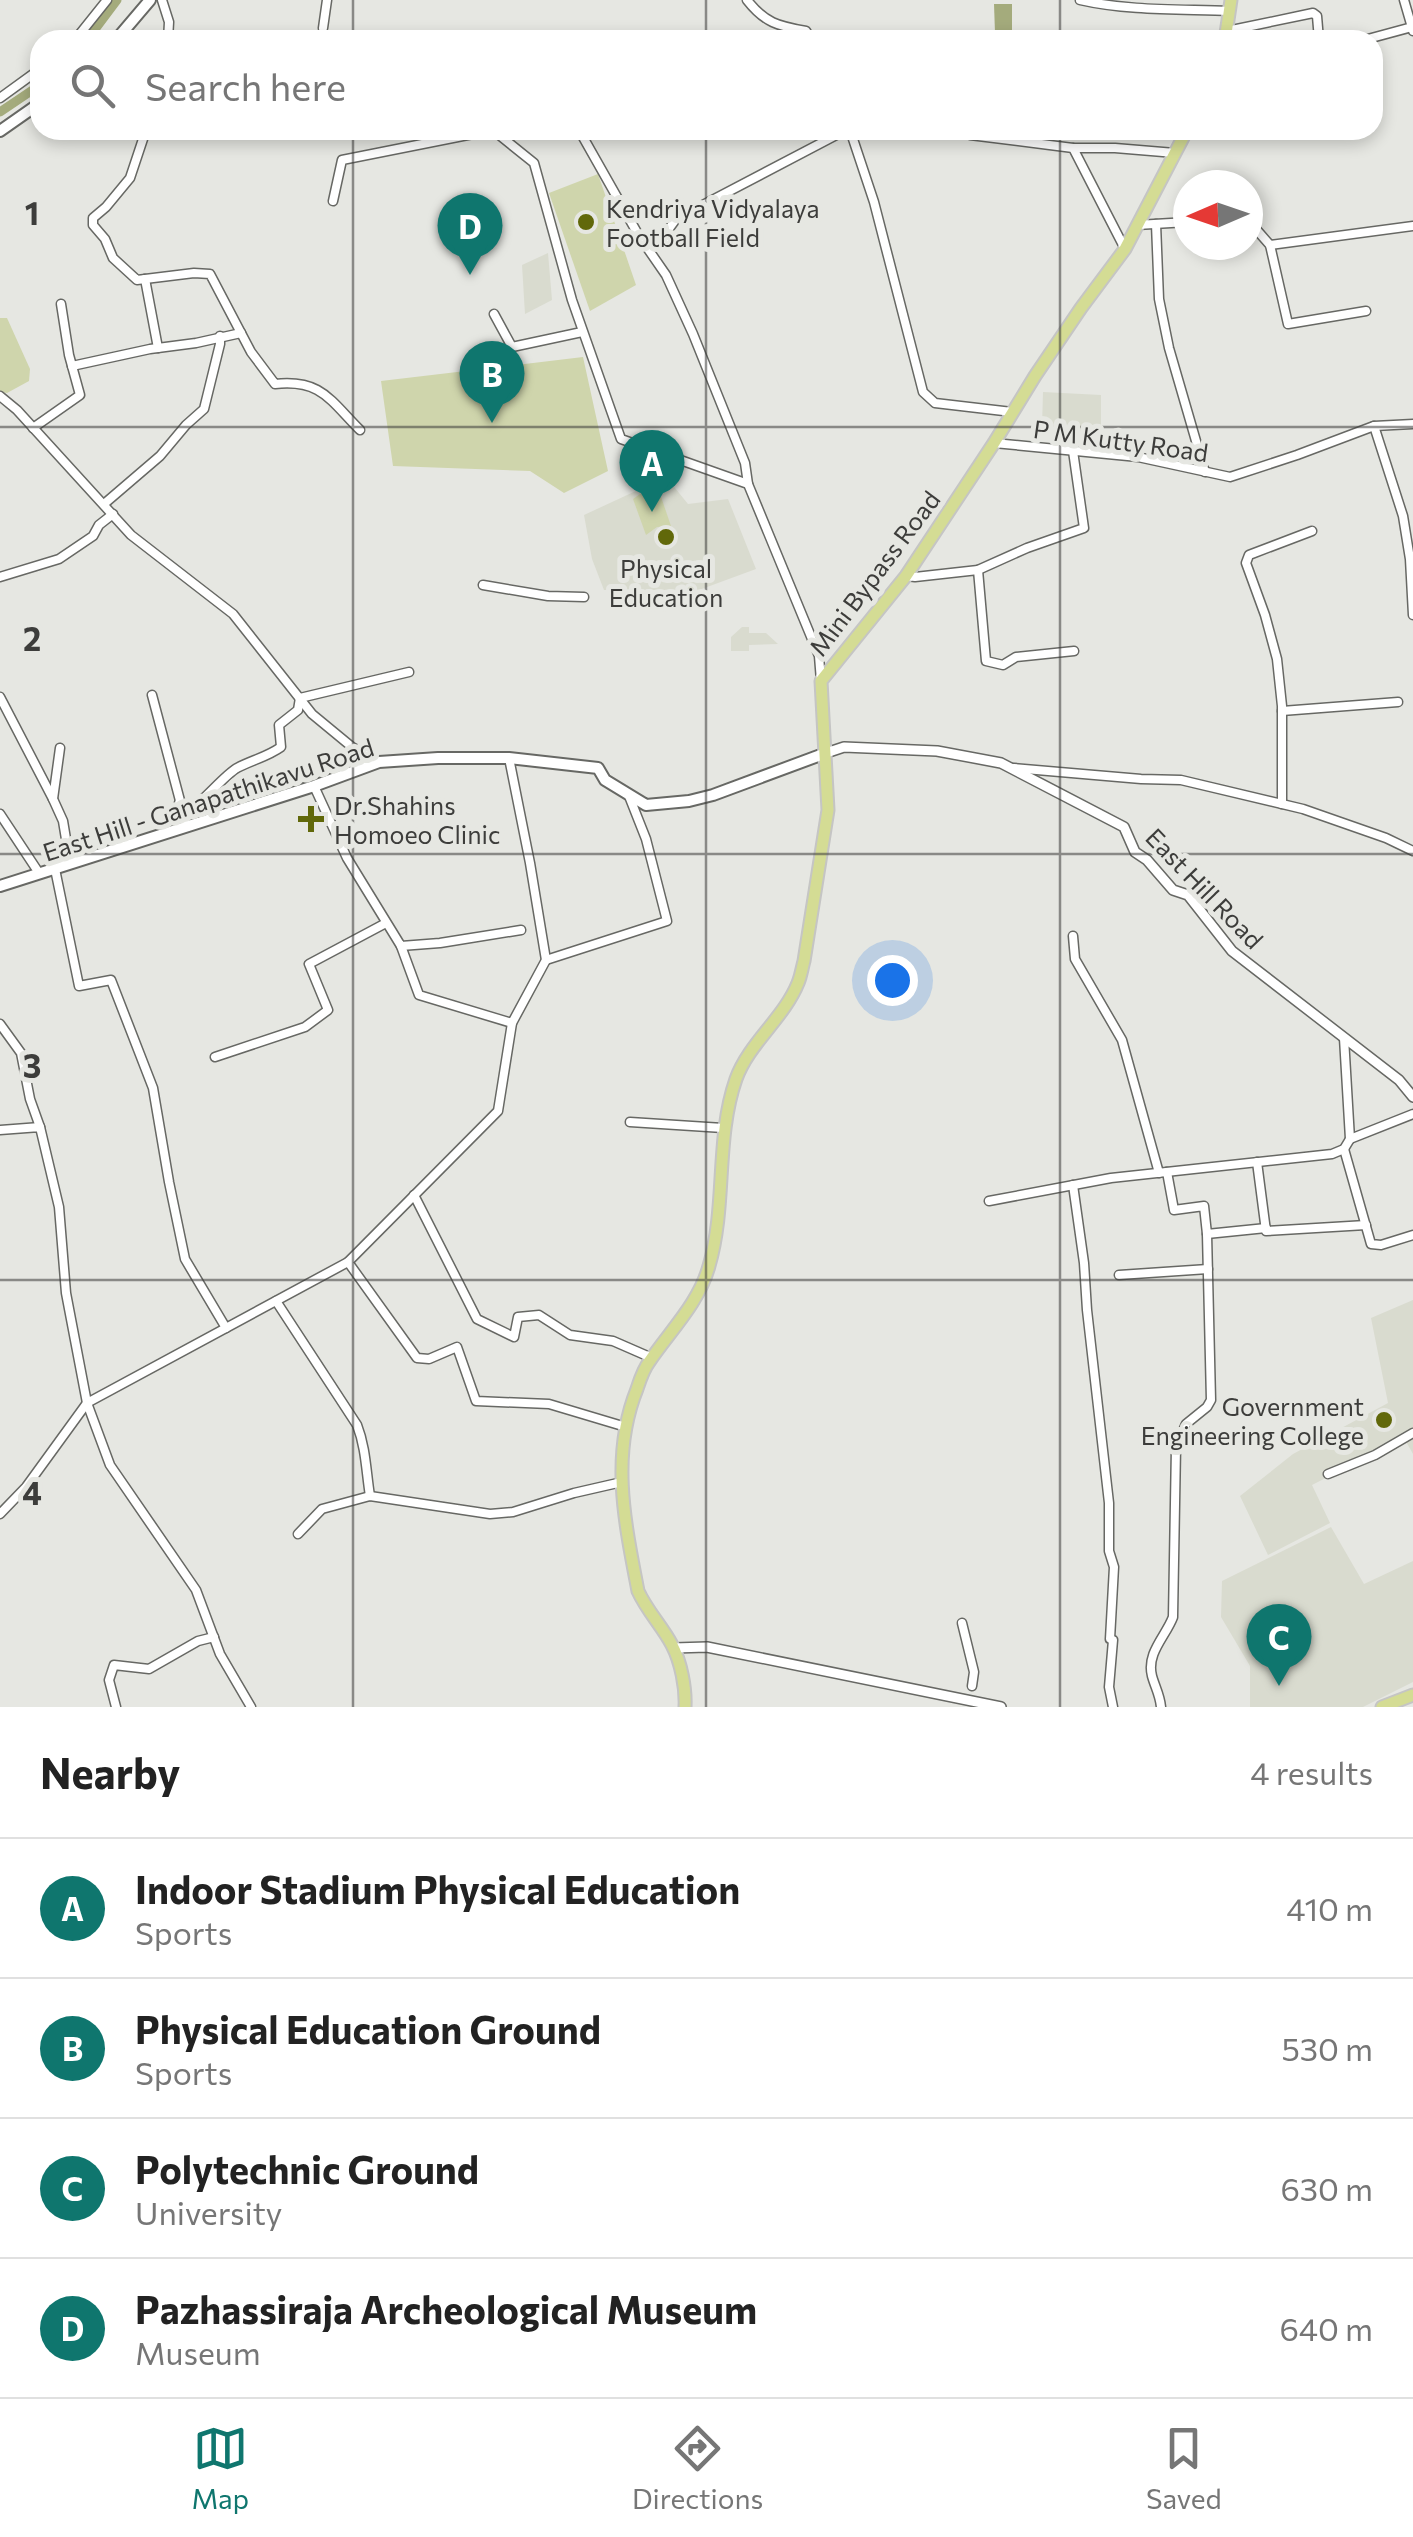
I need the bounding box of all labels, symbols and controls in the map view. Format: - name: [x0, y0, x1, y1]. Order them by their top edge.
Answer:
- search box: [30, 30, 1383, 140]
- icon: search: [65, 58, 120, 113]
- text: Search here: [145, 62, 346, 109]
- north arrow: [1173, 170, 1263, 260]
- text: 1: [25, 192, 39, 232]
- pin: D: [438, 192, 502, 275]
- place label: Kendriya Vidyalaya Football Field: [606, 193, 820, 252]
- marker: Kendriya Vidyalaya Football Field: [575, 211, 597, 233]
- pin: B: [460, 340, 524, 423]
- street label: P M Kutty Road: [1032, 413, 1210, 467]
- pin: A: [620, 430, 684, 512]
- street label: Mini Bypass Road: [802, 485, 946, 661]
- marker: Physical Education: [655, 526, 677, 548]
- place label: Physical Education: [609, 553, 723, 612]
- text: 2: [23, 618, 41, 658]
- street label: East Hill - Ganapathikavu Road: [39, 731, 377, 867]
- place label: Dr.Shahins Homoeo Clinic: [334, 790, 500, 849]
- marker: Dr.Shahins Homoeo Clinic: [298, 806, 324, 832]
- street label: East Hill Road: [1140, 822, 1270, 954]
- your location: [867, 955, 918, 1006]
- text: 3: [23, 1045, 41, 1085]
- place label: Government Engineering College: [1141, 1391, 1364, 1450]
- marker: Government Engineering College: [1373, 1409, 1395, 1431]
- text: 4: [22, 1472, 42, 1512]
- pin: C: [1246, 1604, 1312, 1686]
- text: Nearby: [40, 1746, 180, 1798]
- text: 4 results: [1250, 1752, 1373, 1792]
- text: Indoor Stadium Physical Education: [135, 1865, 740, 1912]
- text: A: [61, 1888, 84, 1928]
- text: 410 m: [1286, 1888, 1373, 1928]
- text: Sports: [135, 1912, 232, 1952]
- text: Physical Education Ground: [135, 2005, 601, 2052]
- text: B: [62, 2028, 83, 2068]
- text: 530 m: [1281, 2028, 1373, 2068]
- text: Sports: [135, 2052, 232, 2092]
- text: Polytechnic Ground: [135, 2145, 479, 2192]
- text: C: [62, 2168, 83, 2208]
- text: 630 m: [1280, 2168, 1373, 2208]
- text: University: [135, 2192, 282, 2232]
- text: Pazhassiraja Archeological Museum: [135, 2285, 757, 2332]
- text: D: [61, 2308, 84, 2348]
- text: 640 m: [1279, 2308, 1373, 2348]
- text: Museum: [135, 2332, 261, 2372]
- tab: Map: [191, 2421, 249, 2515]
- tab: Directions: [632, 2421, 763, 2515]
- tab: Saved: [1146, 2421, 1222, 2515]

